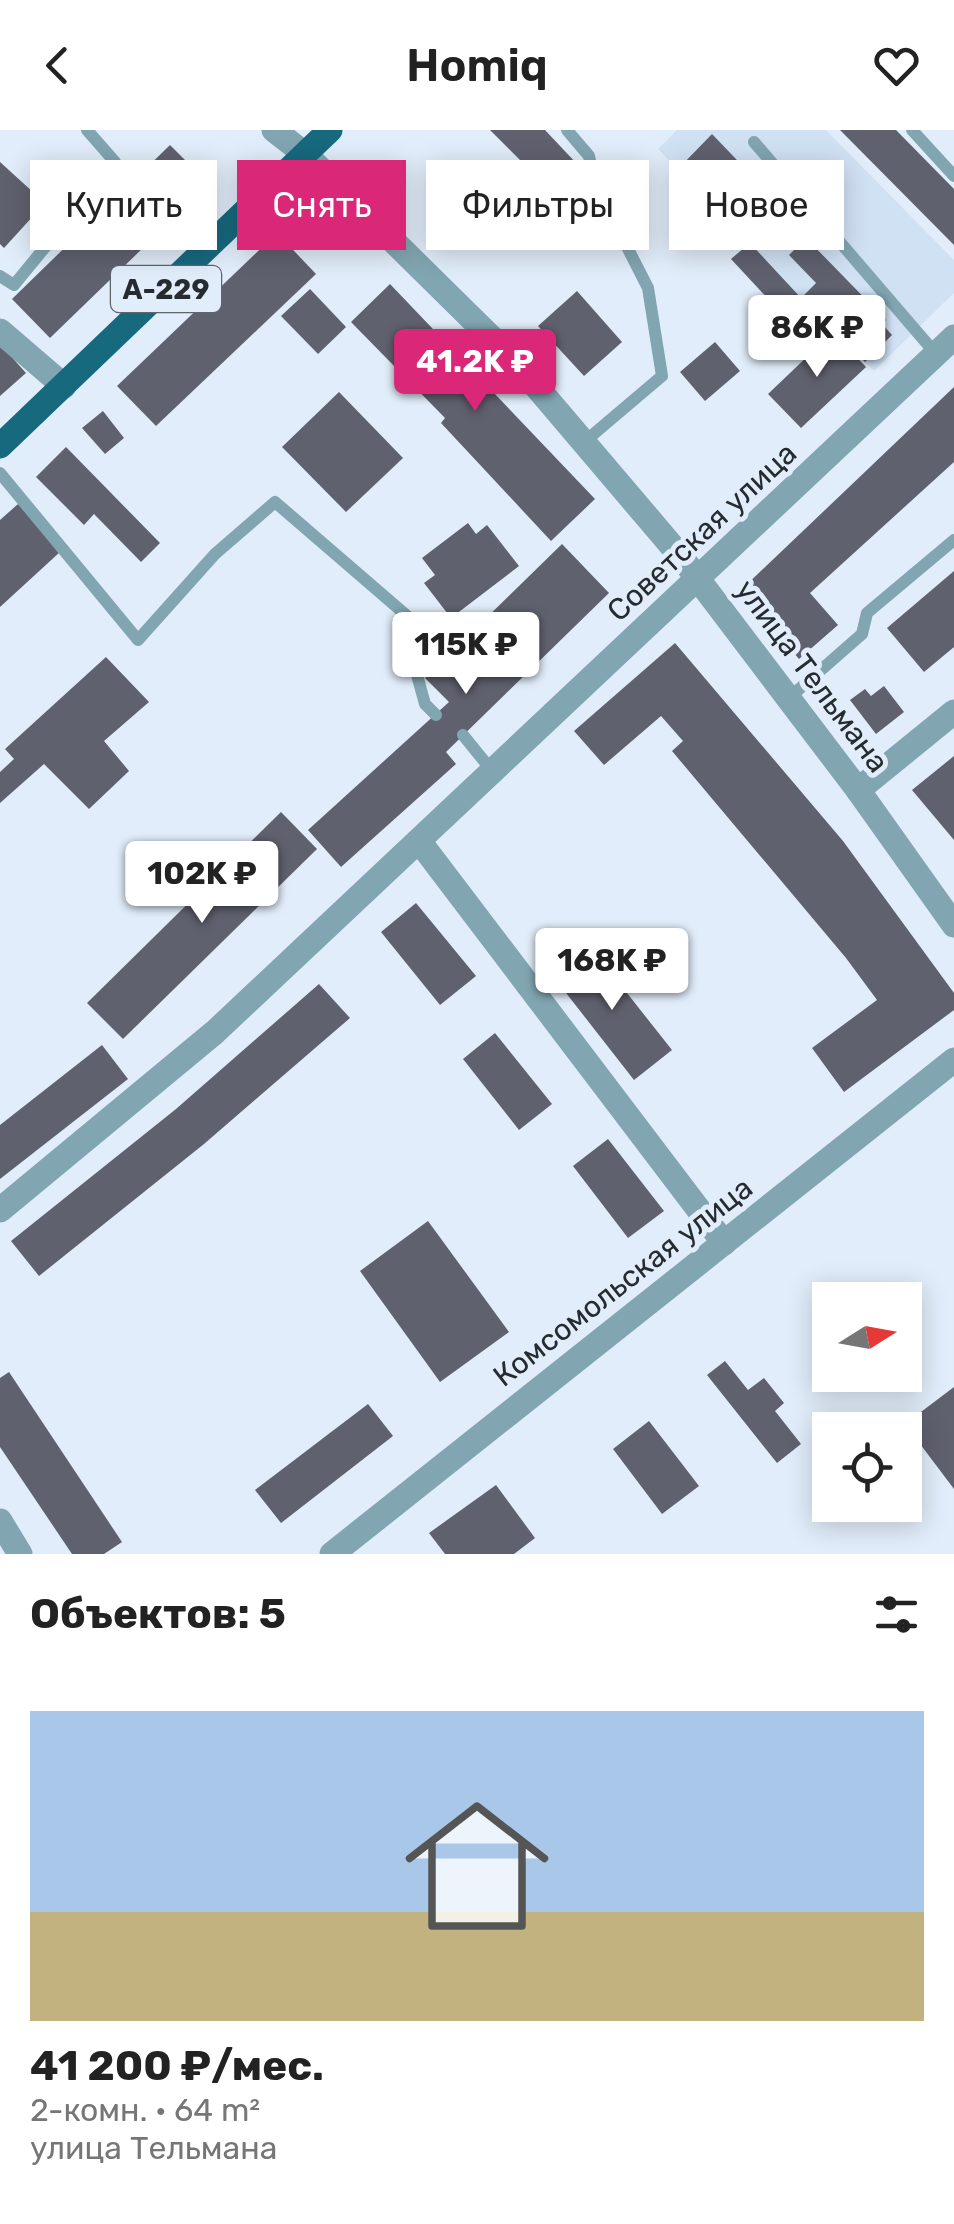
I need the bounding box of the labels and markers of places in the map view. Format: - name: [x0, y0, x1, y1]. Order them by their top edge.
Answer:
- pin: 86K ₽: [747, 295, 887, 380]
- pin: 41.2K ₽: [383, 329, 567, 414]
- pin: 115K ₽: [385, 612, 547, 697]
- pin: 102K ₽: [121, 841, 283, 926]
- pin: 168K ₽: [531, 928, 693, 1013]

